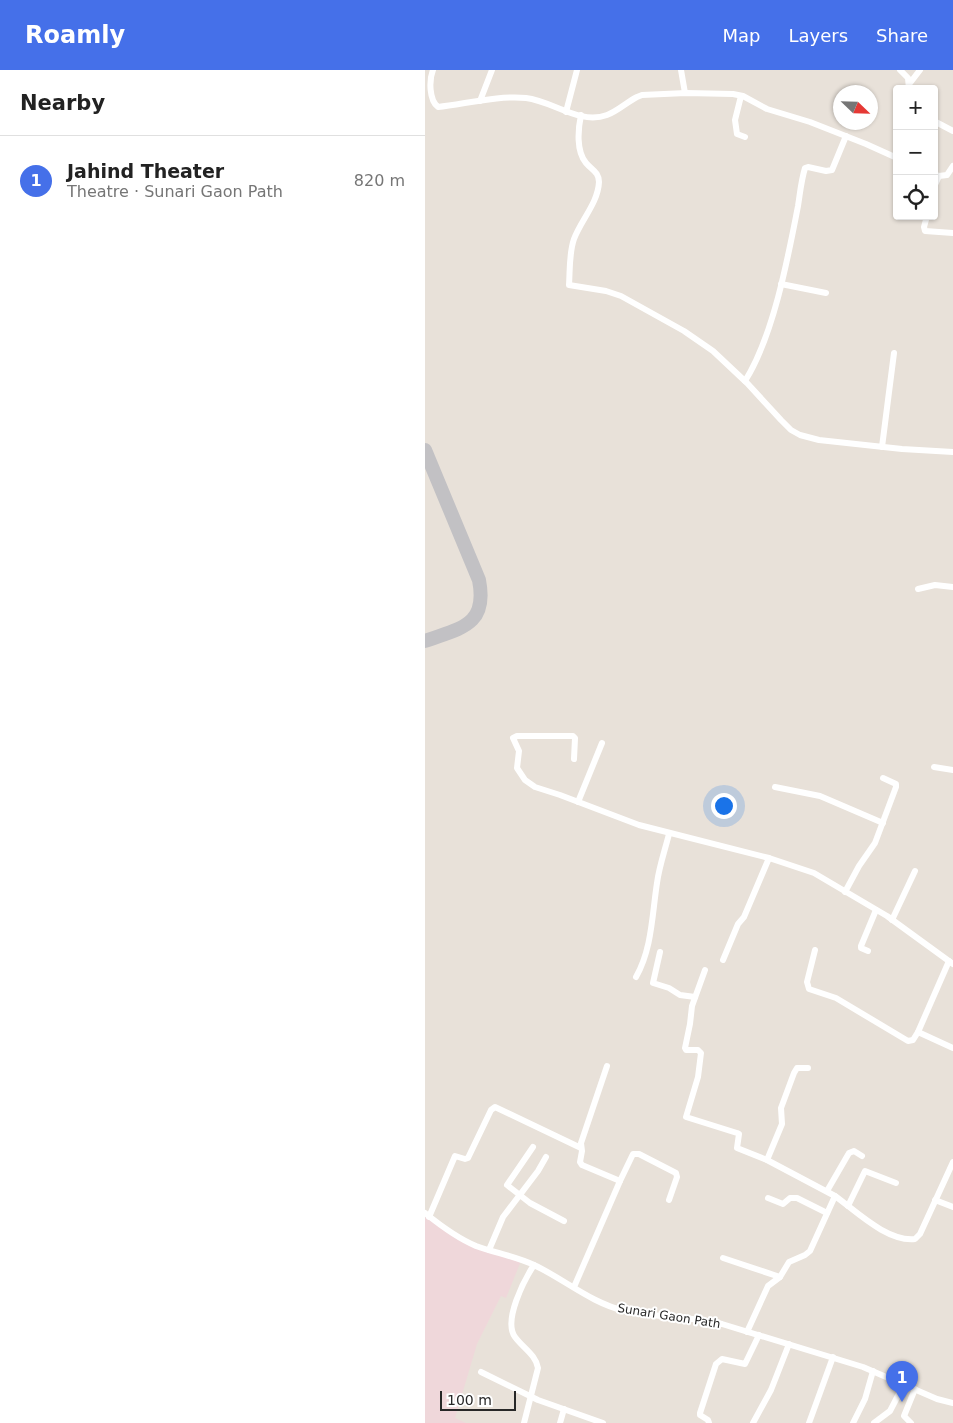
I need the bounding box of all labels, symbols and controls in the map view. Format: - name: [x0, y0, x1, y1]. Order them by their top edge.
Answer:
- text: Roamly: [25, 21, 125, 49]
- text: Map: [722, 25, 760, 46]
- text: Layers: [788, 25, 848, 46]
- text: Share: [876, 25, 928, 46]
- north arrow: [833, 85, 878, 130]
- map controls: [893, 85, 938, 220]
- button: +: [893, 85, 938, 130]
- text: Nearby: [20, 91, 105, 115]
- button: −: [893, 130, 938, 175]
- text: Jahind Theater: [67, 160, 224, 182]
- text: 1: [30, 171, 42, 190]
- text: 820 m: [354, 171, 405, 190]
- button: locate: [893, 175, 938, 220]
- text: Theatre · Sunari Gaon Path: [67, 182, 283, 201]
- your location: [711, 793, 737, 819]
- street label: Sunari Gaon Path: [617, 1301, 721, 1331]
- pin: 1: [886, 1361, 918, 1402]
- scale bar: [440, 1388, 516, 1411]
- text: 100 m: [447, 1392, 492, 1408]

